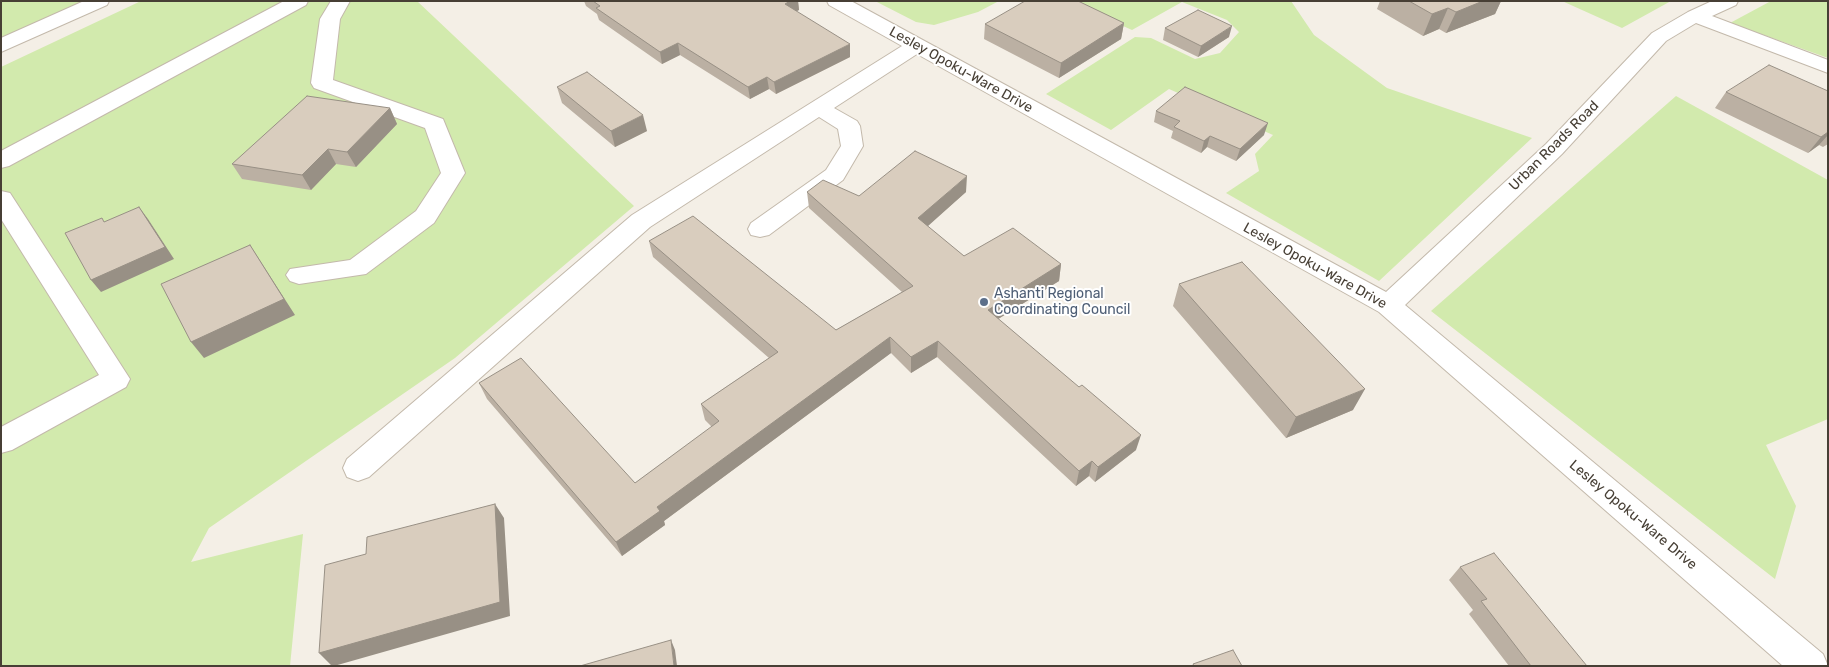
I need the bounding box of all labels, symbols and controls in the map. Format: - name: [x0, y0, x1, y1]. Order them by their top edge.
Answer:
- street label: Lesley Opoku-Ware Drive: [886, 23, 1036, 117]
- street label: Urban Roads Road: [1506, 98, 1602, 194]
- street label: Lesley Opoku-Ware Drive: [1240, 219, 1390, 313]
- place label: Ashanti Regional Coordinating Council: [994, 286, 1130, 318]
- marker: Ashanti Regional Coordinating Council: [978, 296, 990, 308]
- street label: Lesley Opoku-Ware Drive: [1566, 457, 1700, 573]

